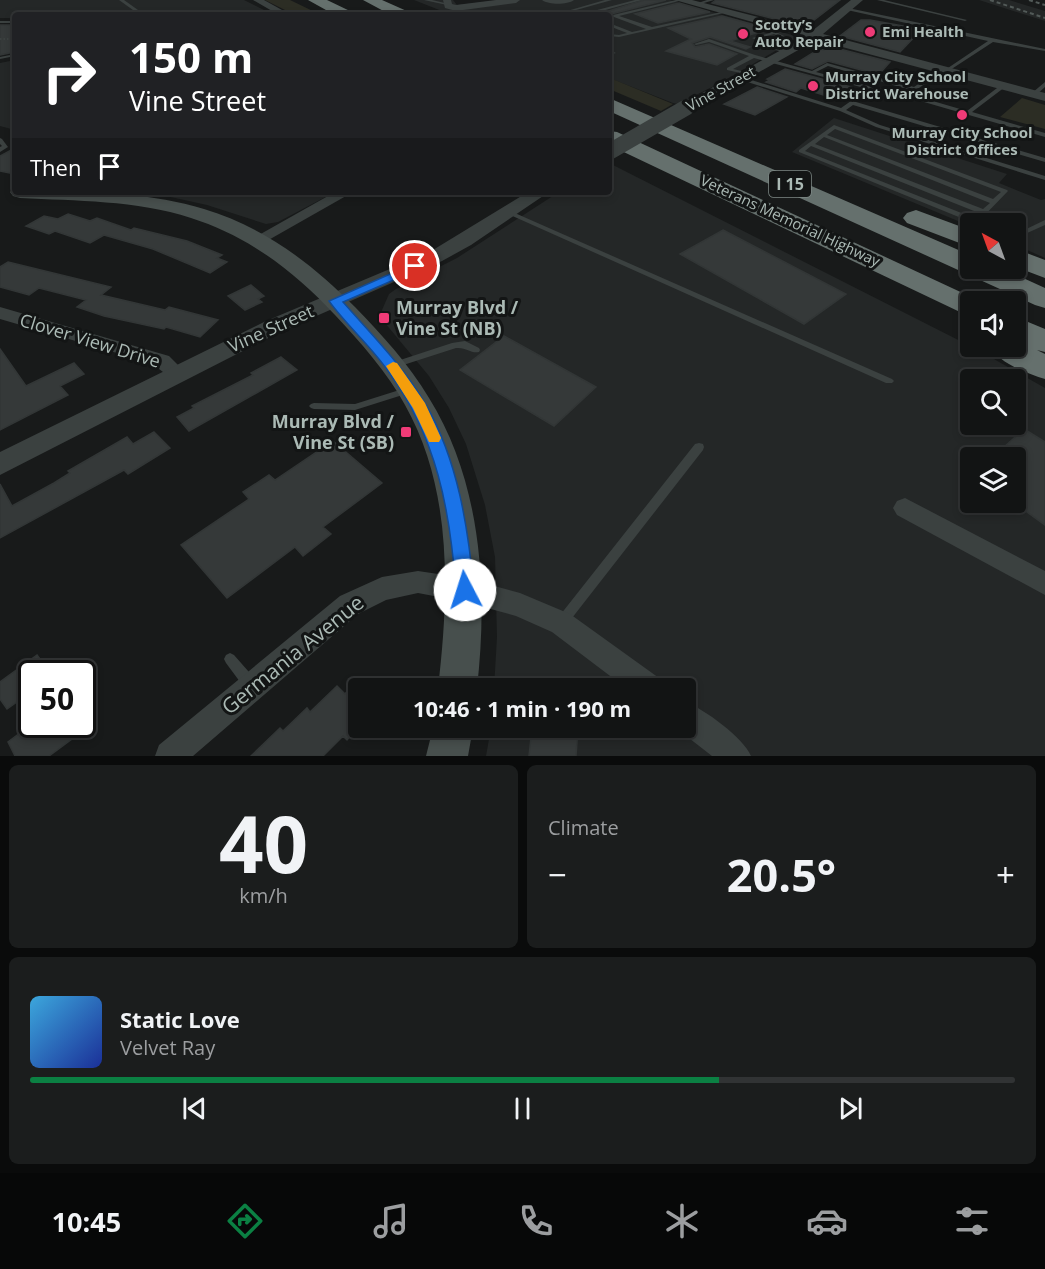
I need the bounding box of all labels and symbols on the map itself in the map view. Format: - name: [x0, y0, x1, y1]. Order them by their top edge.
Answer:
- place label: Scotty’s Auto Repair: [755, 14, 844, 51]
- place label: Emi Health: [882, 21, 964, 41]
- marker: Emi Health: [863, 25, 877, 39]
- marker: Scotty’s Auto Repair: [736, 27, 750, 41]
- street label: Vine Street: [682, 61, 759, 115]
- place label: Murray City School District Warehouse: [825, 66, 969, 103]
- marker: Murray City School District Warehouse: [806, 79, 820, 93]
- marker: Murray City School District Offices: [955, 108, 969, 122]
- place label: Murray City School District Offices: [891, 122, 1033, 159]
- street label: Veterans Memorial Highway: [697, 170, 884, 271]
- road number: I 15: [769, 171, 811, 197]
- north arrow: [960, 213, 1026, 279]
- pin: [389, 240, 440, 291]
- place label: Murray Blvd / Vine St (NB): [396, 295, 519, 340]
- street label: Vine Street: [224, 299, 317, 358]
- street label: Clover View Drive: [17, 307, 164, 373]
- marker: Murray Blvd / Vine St (NB): [377, 311, 391, 325]
- place label: Murray Blvd / Vine St (SB): [272, 409, 395, 454]
- marker: Murray Blvd / Vine St (SB): [399, 425, 413, 439]
- position arrow: [433, 558, 497, 622]
- street label: Germania Avenue: [215, 588, 369, 720]
- speed limit sign: 50: [18, 660, 96, 738]

